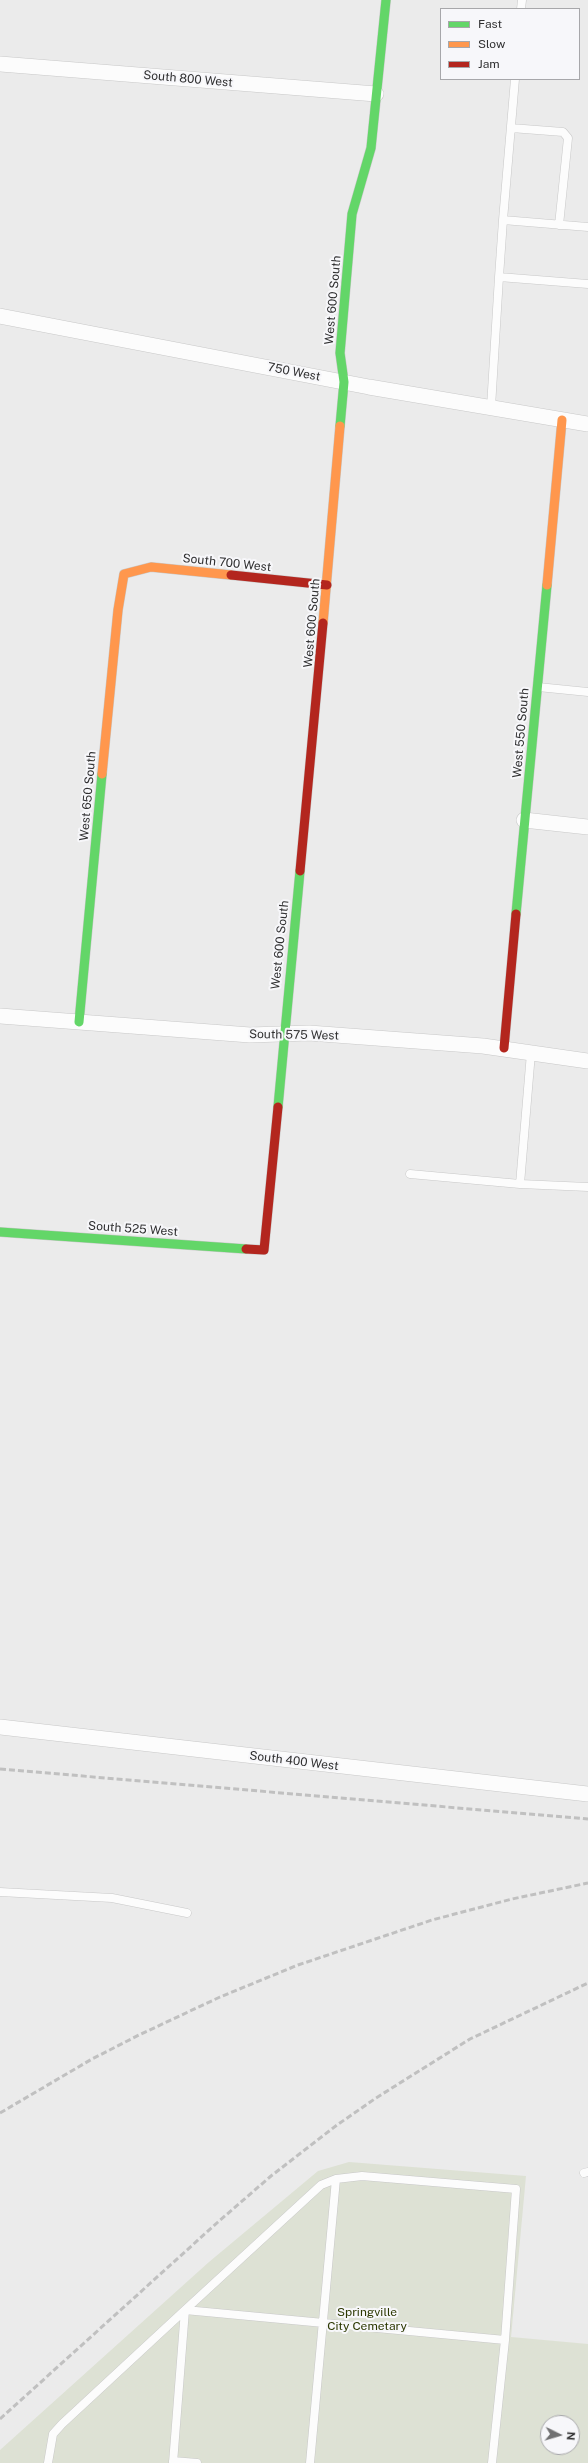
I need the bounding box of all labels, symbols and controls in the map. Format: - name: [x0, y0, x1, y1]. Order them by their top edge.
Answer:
- legend: [440, 8, 580, 80]
- text: Fast: [478, 17, 502, 31]
- text: Slow: [478, 37, 505, 51]
- text: Jam: [478, 57, 500, 71]
- street label: South 800 West: [143, 68, 233, 90]
- street label: West 600 South: [322, 255, 344, 345]
- street label: 750 West: [266, 360, 322, 384]
- street label: South 700 West: [182, 551, 272, 575]
- street label: West 600 South: [301, 578, 323, 668]
- street label: West 550 South: [510, 687, 532, 779]
- street label: West 650 South: [77, 751, 99, 841]
- street label: West 600 South: [268, 900, 292, 990]
- street label: South 575 West: [249, 1027, 339, 1043]
- street label: South 525 West: [88, 1219, 178, 1239]
- street label: South 400 West: [249, 1748, 339, 1774]
- park label: Springville City Cemetary: [327, 2305, 407, 2333]
- north arrow: [540, 2415, 580, 2455]
- text: N: [565, 2431, 577, 2441]

